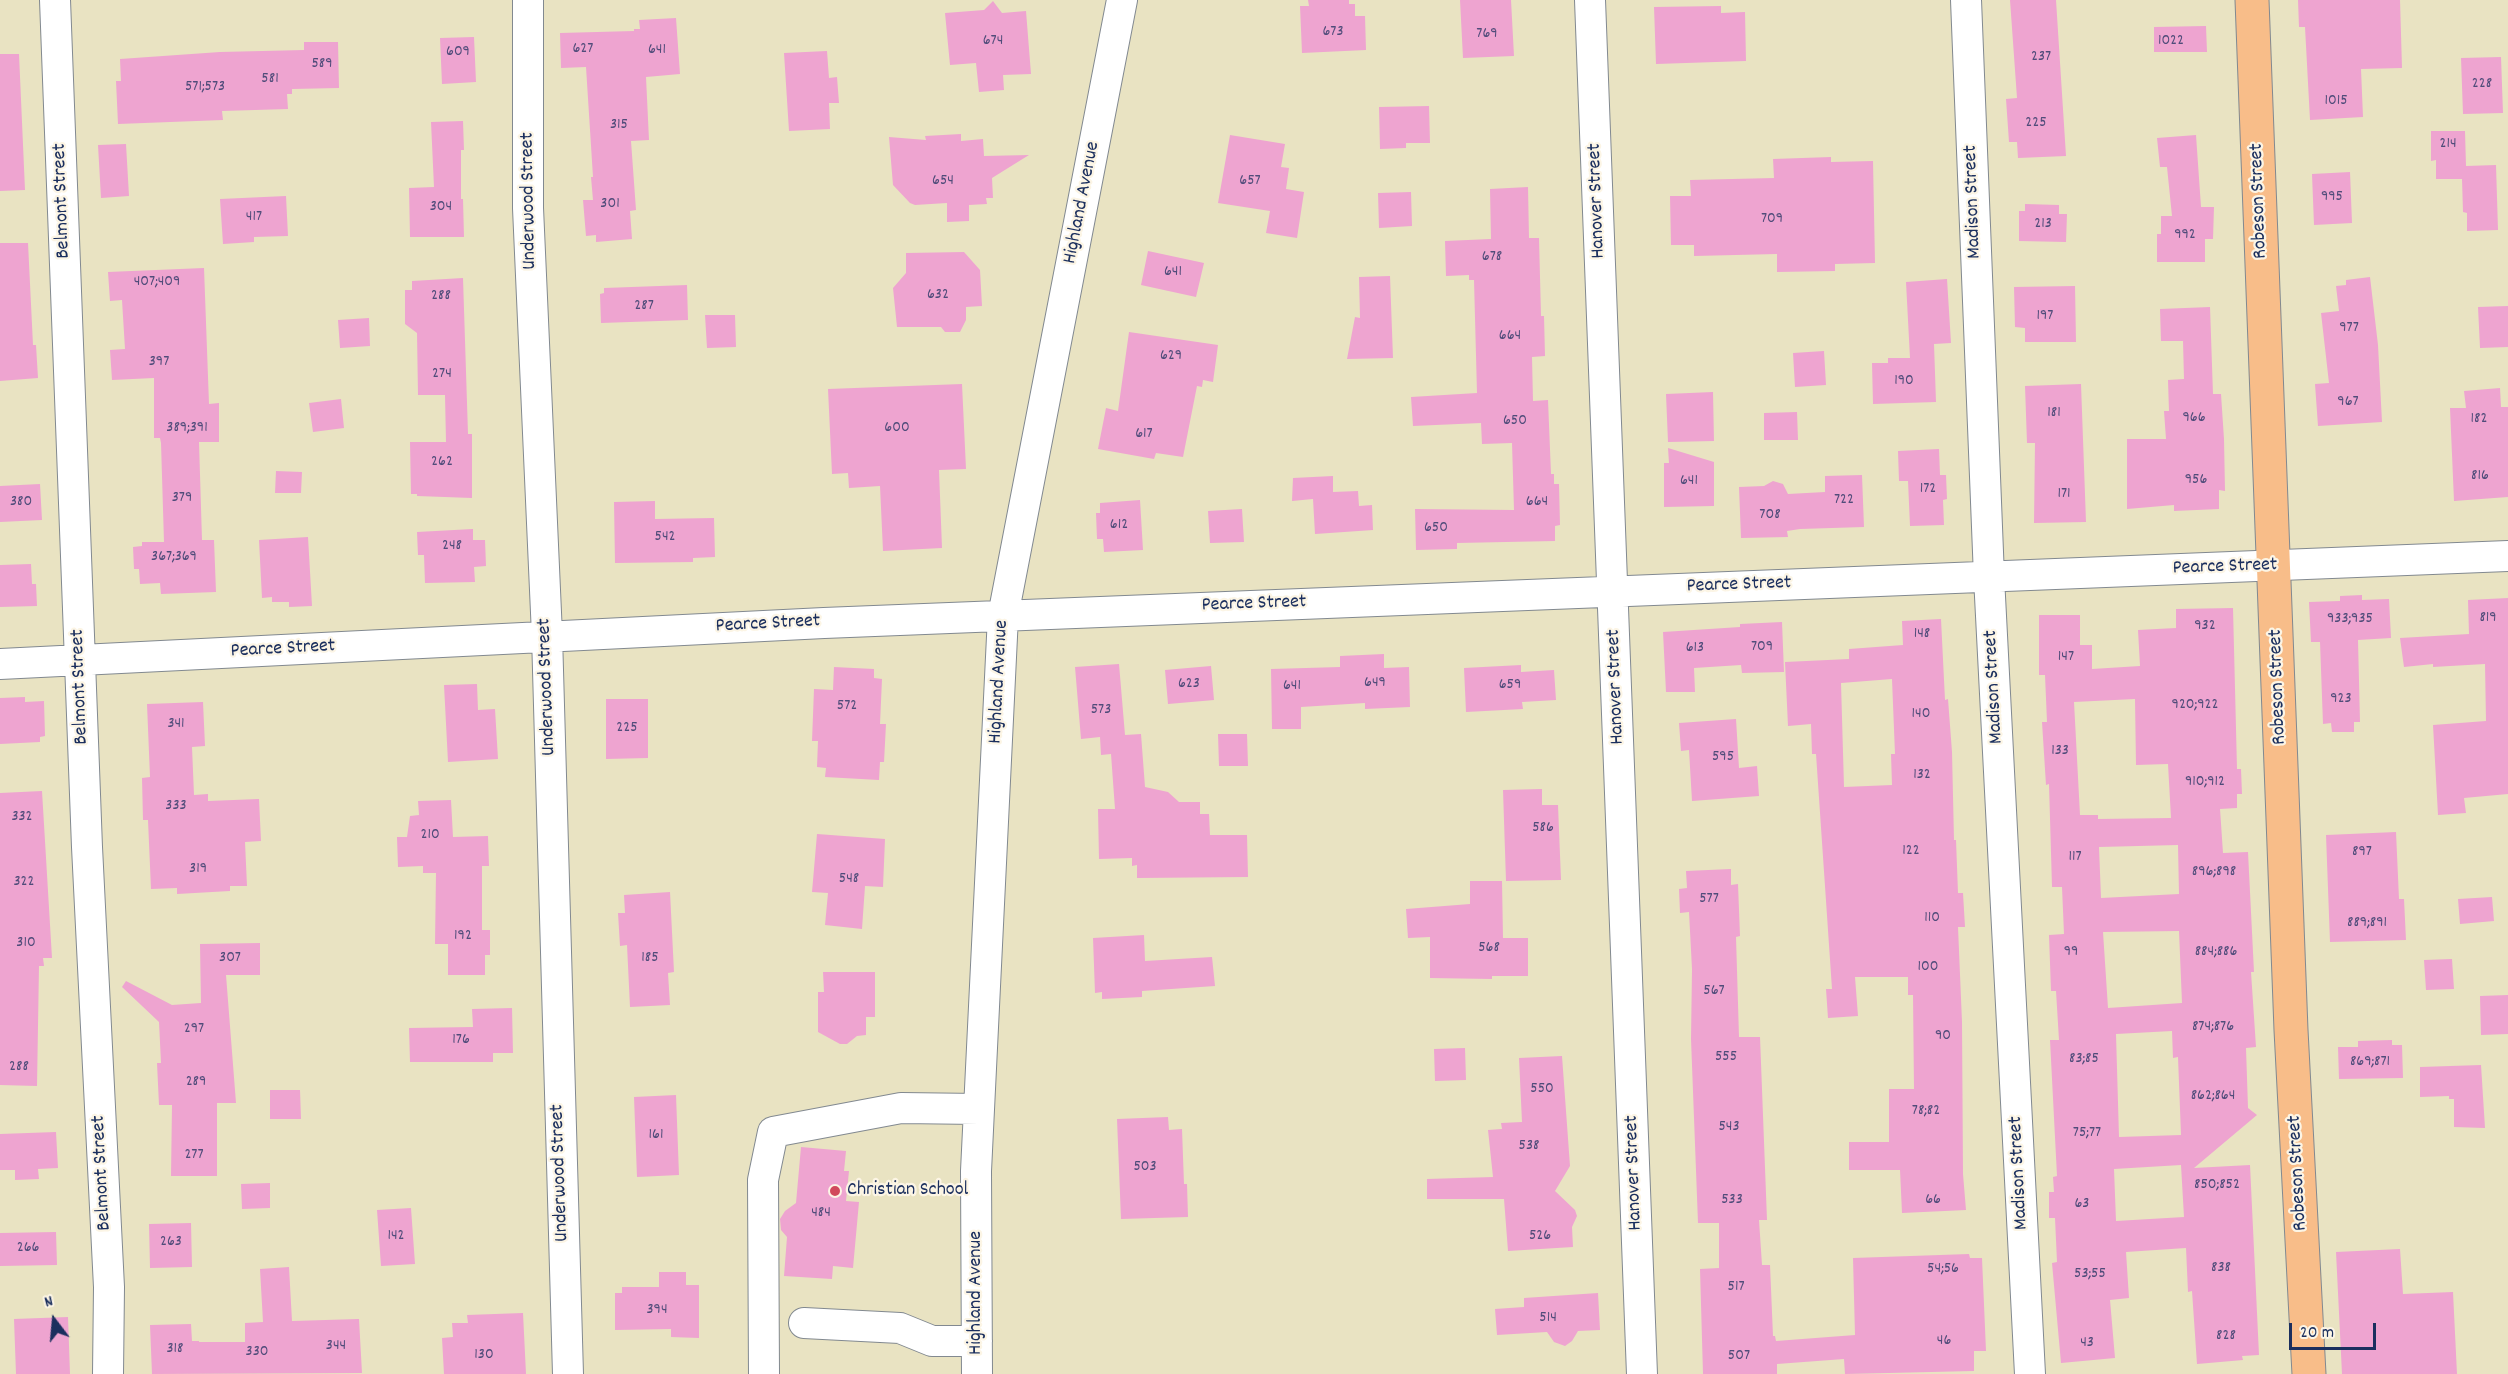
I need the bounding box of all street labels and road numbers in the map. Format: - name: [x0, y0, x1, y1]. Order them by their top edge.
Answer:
- street label: Underwood Street: [517, 132, 543, 270]
- street label: Highland Avenue: [1059, 140, 1107, 266]
- street label: Belmont Street: [49, 143, 77, 259]
- street label: Hanover Street: [1584, 143, 1612, 259]
- street label: Robeson Street: [2246, 143, 2274, 259]
- street label: Madison Street: [1960, 145, 1988, 259]
- street label: Pearce Street: [2172, 554, 2278, 582]
- street label: Pearce Street: [1686, 572, 1792, 600]
- street label: Pearce Street: [1201, 591, 1307, 619]
- street label: Pearce Street: [715, 610, 821, 640]
- street label: Underwood Street: [534, 618, 562, 756]
- street label: Highland Avenue: [985, 620, 1015, 744]
- street label: Belmont Street: [67, 629, 95, 745]
- street label: Hanover Street: [1603, 629, 1631, 745]
- street label: Robeson Street: [2265, 629, 2293, 745]
- street label: Madison Street: [1980, 630, 2010, 744]
- street label: Pearce Street: [230, 635, 336, 665]
- street label: Underwood Street: [547, 1104, 575, 1242]
- street label: Belmont Street: [88, 1115, 118, 1231]
- street label: Hanover Street: [1621, 1115, 1649, 1231]
- street label: Robeson Street: [2284, 1115, 2314, 1231]
- street label: Madison Street: [2005, 1116, 2035, 1230]
- street label: Highland Avenue: [965, 1231, 989, 1355]

